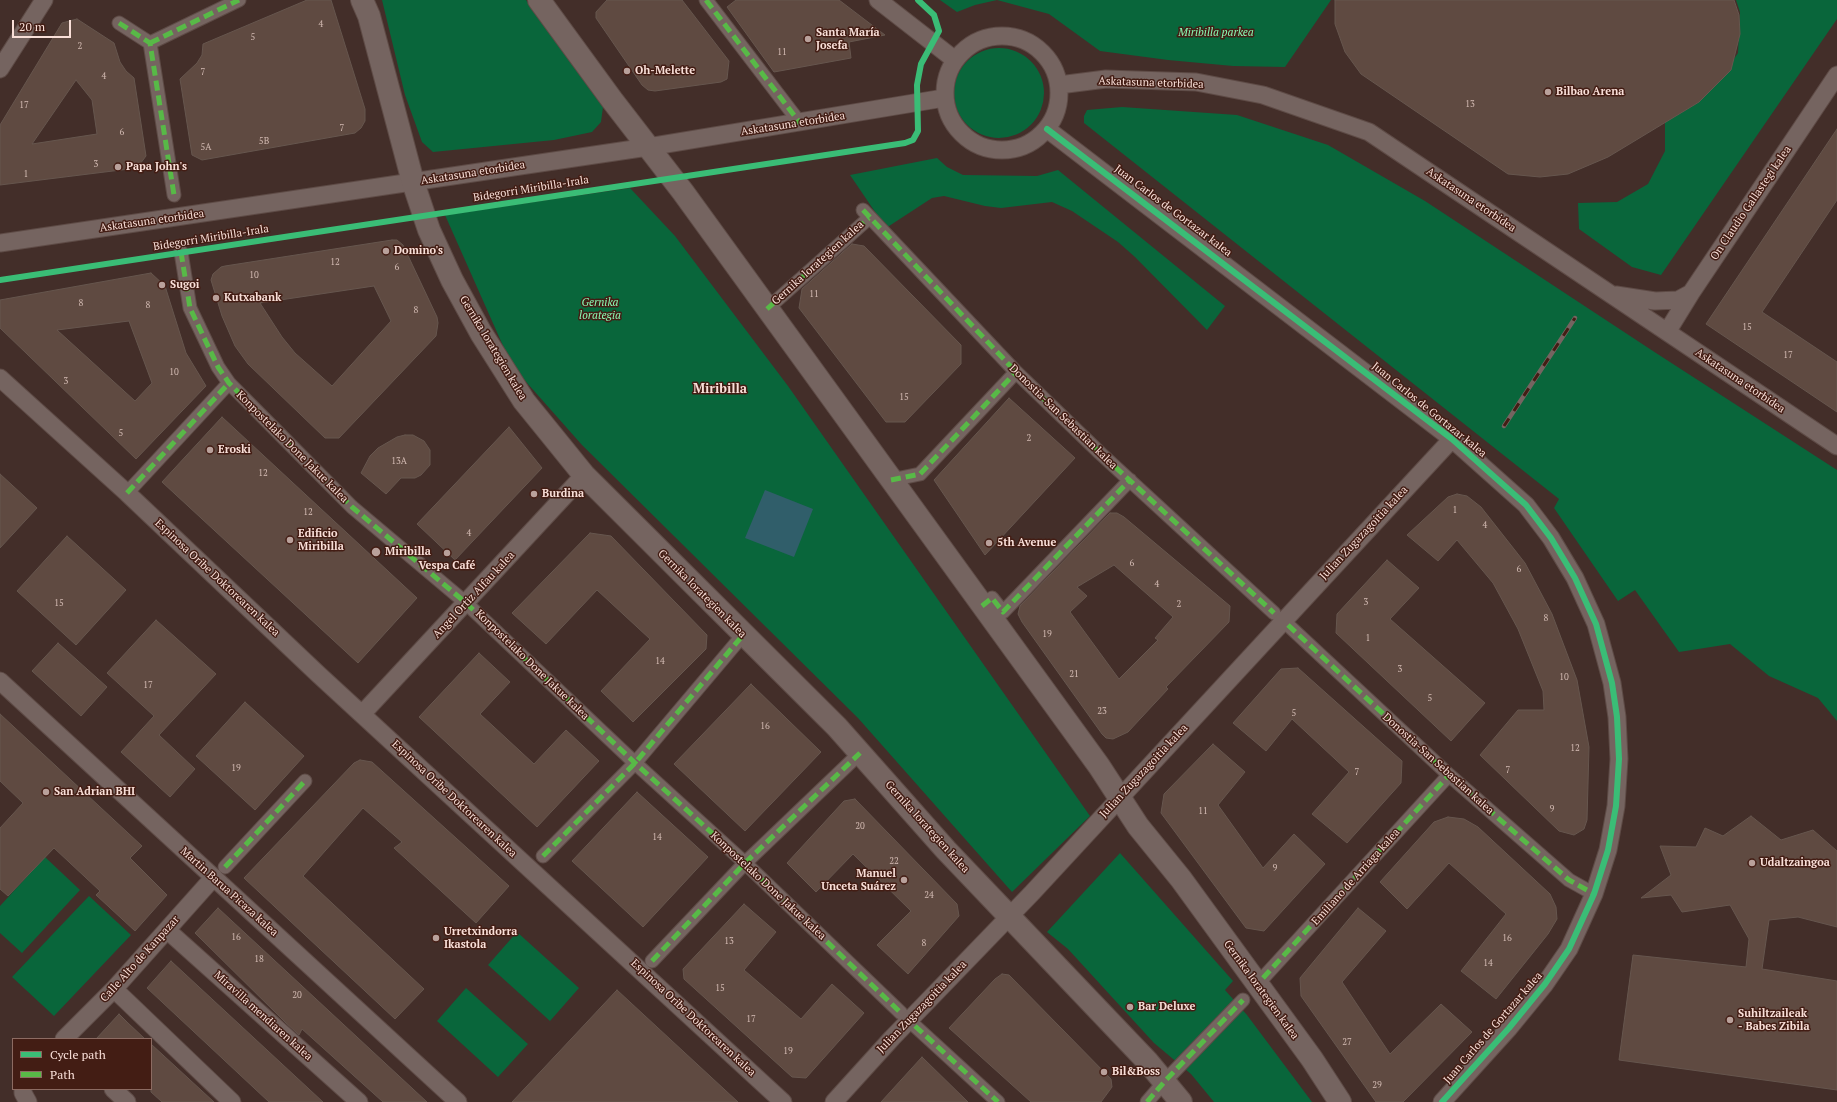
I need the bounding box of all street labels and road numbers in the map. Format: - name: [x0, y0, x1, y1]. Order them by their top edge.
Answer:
- street label: Askatasuna etorbidea: [1098, 75, 1204, 91]
- street label: Askatasuna etorbidea: [740, 109, 846, 139]
- street label: On Claudio Gallastegi kalea: [1708, 143, 1794, 263]
- street label: Askatasuna etorbidea: [420, 158, 526, 188]
- street label: Juan Carlos de Gortazar kalea: [1112, 162, 1234, 260]
- street label: Askatasuna etorbidea: [1424, 165, 1518, 235]
- street label: Bidegorri Miribilla-Irala: [472, 173, 590, 205]
- street label: Askatasuna etorbidea: [99, 207, 205, 235]
- street label: Gernika lorategien kalea: [769, 218, 867, 308]
- street label: Bidegorri Miribilla-Irala: [152, 222, 270, 254]
- street label: Gernika lorategien kalea: [457, 293, 529, 403]
- street label: Askatasuna etorbidea: [1693, 346, 1787, 416]
- street label: Juan Carlos de Gortazar kalea: [1369, 360, 1489, 460]
- street label: Donostia-San Sebastian kalea: [1006, 362, 1120, 472]
- street label: Konpostelako Done Jakue kalea: [233, 388, 351, 506]
- street label: Julian Zugazagoitia kalea: [1317, 483, 1411, 583]
- street label: Espinosa Oribe Doktorearen kalea: [152, 517, 282, 639]
- street label: Gernika lorategien kalea: [655, 547, 749, 641]
- street label: Angel Ortiz Alfau kalea: [430, 549, 518, 641]
- street label: Konpostelako Done Jakue kalea: [472, 607, 592, 723]
- street label: Donostia-San Sebastian kalea: [1380, 711, 1496, 817]
- street label: Julian Zugazagoitia kalea: [1097, 721, 1191, 821]
- street label: Espinosa Oribe Doktorearen kalea: [389, 738, 519, 860]
- street label: Gernika lorategien kalea: [882, 778, 972, 876]
- street label: Emiliano de Arriaga kalea: [1309, 826, 1403, 928]
- street label: Konpostelako Done Jakue kalea: [708, 829, 828, 943]
- street label: Martin Barua Picaza kalea: [177, 845, 281, 939]
- street label: Calle Alto de Kanpazar: [98, 913, 182, 1005]
- street label: Gernika lorategien kalea: [1221, 938, 1301, 1042]
- street label: Espinosa Oribe Doktorearen kalea: [628, 957, 758, 1079]
- street label: Julian Zugazagoitia kalea: [874, 958, 970, 1056]
- street label: Miravilla mendiaren kalea: [211, 968, 315, 1064]
- street label: Juan Carlos de Gortazar kalea: [1441, 969, 1545, 1087]

